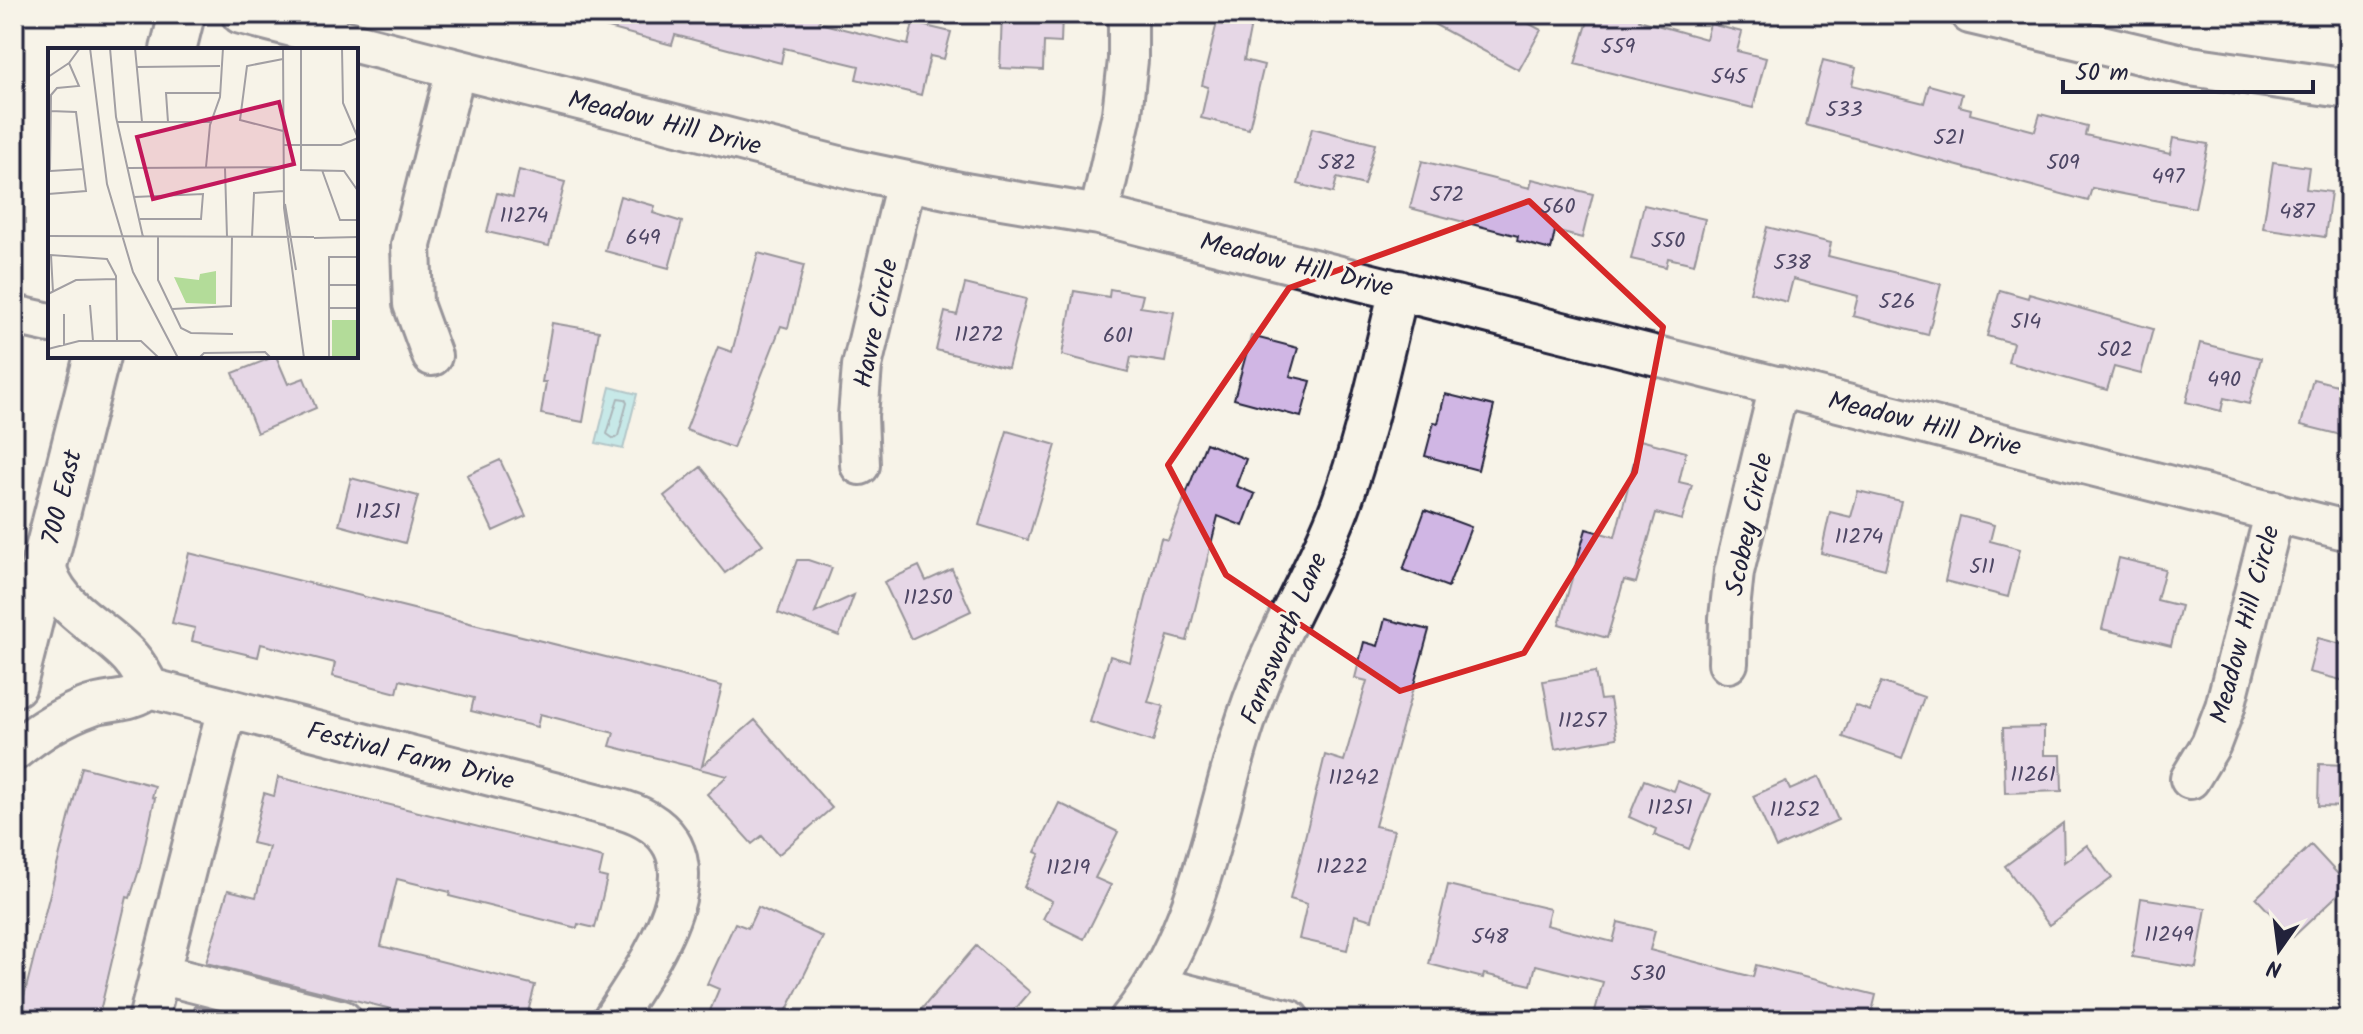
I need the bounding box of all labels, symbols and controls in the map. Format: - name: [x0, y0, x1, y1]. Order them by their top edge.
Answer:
- house number: 559: [1601, 30, 1635, 65]
- scale bar: [2063, 44, 2313, 94]
- inset map: [48, 48, 358, 358]
- text: 50 m: [2075, 54, 2129, 93]
- house number: 545: [1711, 60, 1748, 95]
- street label: Meadow Hill Drive: [563, 80, 766, 168]
- house number: 533: [1826, 93, 1862, 128]
- house number: 521: [1933, 121, 1965, 156]
- house number: 582: [1318, 146, 1356, 181]
- house number: 509: [2046, 146, 2080, 181]
- house number: 497: [2151, 160, 2185, 195]
- house number: 572: [1430, 178, 1464, 213]
- house number: 560: [1540, 190, 1576, 225]
- house number: 487: [2279, 195, 2316, 230]
- house number: 11274: [500, 199, 548, 234]
- house number: 649: [625, 221, 661, 256]
- street label: Meadow Hill Drive: [1195, 222, 1398, 310]
- house number: 550: [1651, 224, 1685, 259]
- house number: 538: [1773, 246, 1812, 281]
- street label: Havre Circle: [843, 255, 911, 392]
- house number: 526: [1879, 285, 1915, 320]
- house number: 514: [2011, 305, 2041, 340]
- house number: 11272: [954, 318, 1004, 353]
- house number: 601: [1103, 319, 1133, 354]
- house number: 502: [2097, 333, 2133, 368]
- house number: 490: [2207, 363, 2241, 398]
- street label: Meadow Hill Drive: [1823, 381, 2026, 469]
- street label: 700 East: [31, 444, 95, 550]
- street label: Scobey Circle: [1714, 449, 1786, 600]
- house number: 11251: [355, 495, 401, 530]
- house number: 11274: [1835, 520, 1883, 555]
- street label: Meadow Hill Circle: [2199, 520, 2293, 728]
- street label: Farnsworth Lane: [1230, 546, 1340, 731]
- house number: 511: [1969, 550, 1995, 585]
- house number: 11250: [903, 581, 953, 616]
- house number: 11257: [1558, 704, 1607, 739]
- street label: Festival Farm Drive: [302, 711, 519, 803]
- house number: 11261: [2010, 758, 2056, 793]
- house number: 11242: [1328, 761, 1380, 796]
- house number: 11251: [1647, 791, 1693, 826]
- house number: 11252: [1769, 793, 1821, 828]
- house number: 11222: [1316, 850, 1368, 885]
- house number: 11219: [1046, 851, 1090, 886]
- north arrow: [2239, 910, 2319, 990]
- house number: 11249: [2144, 918, 2194, 953]
- house number: 548: [1471, 920, 1509, 955]
- text: N: [2264, 948, 2286, 986]
- house number: 530: [1630, 957, 1666, 992]

